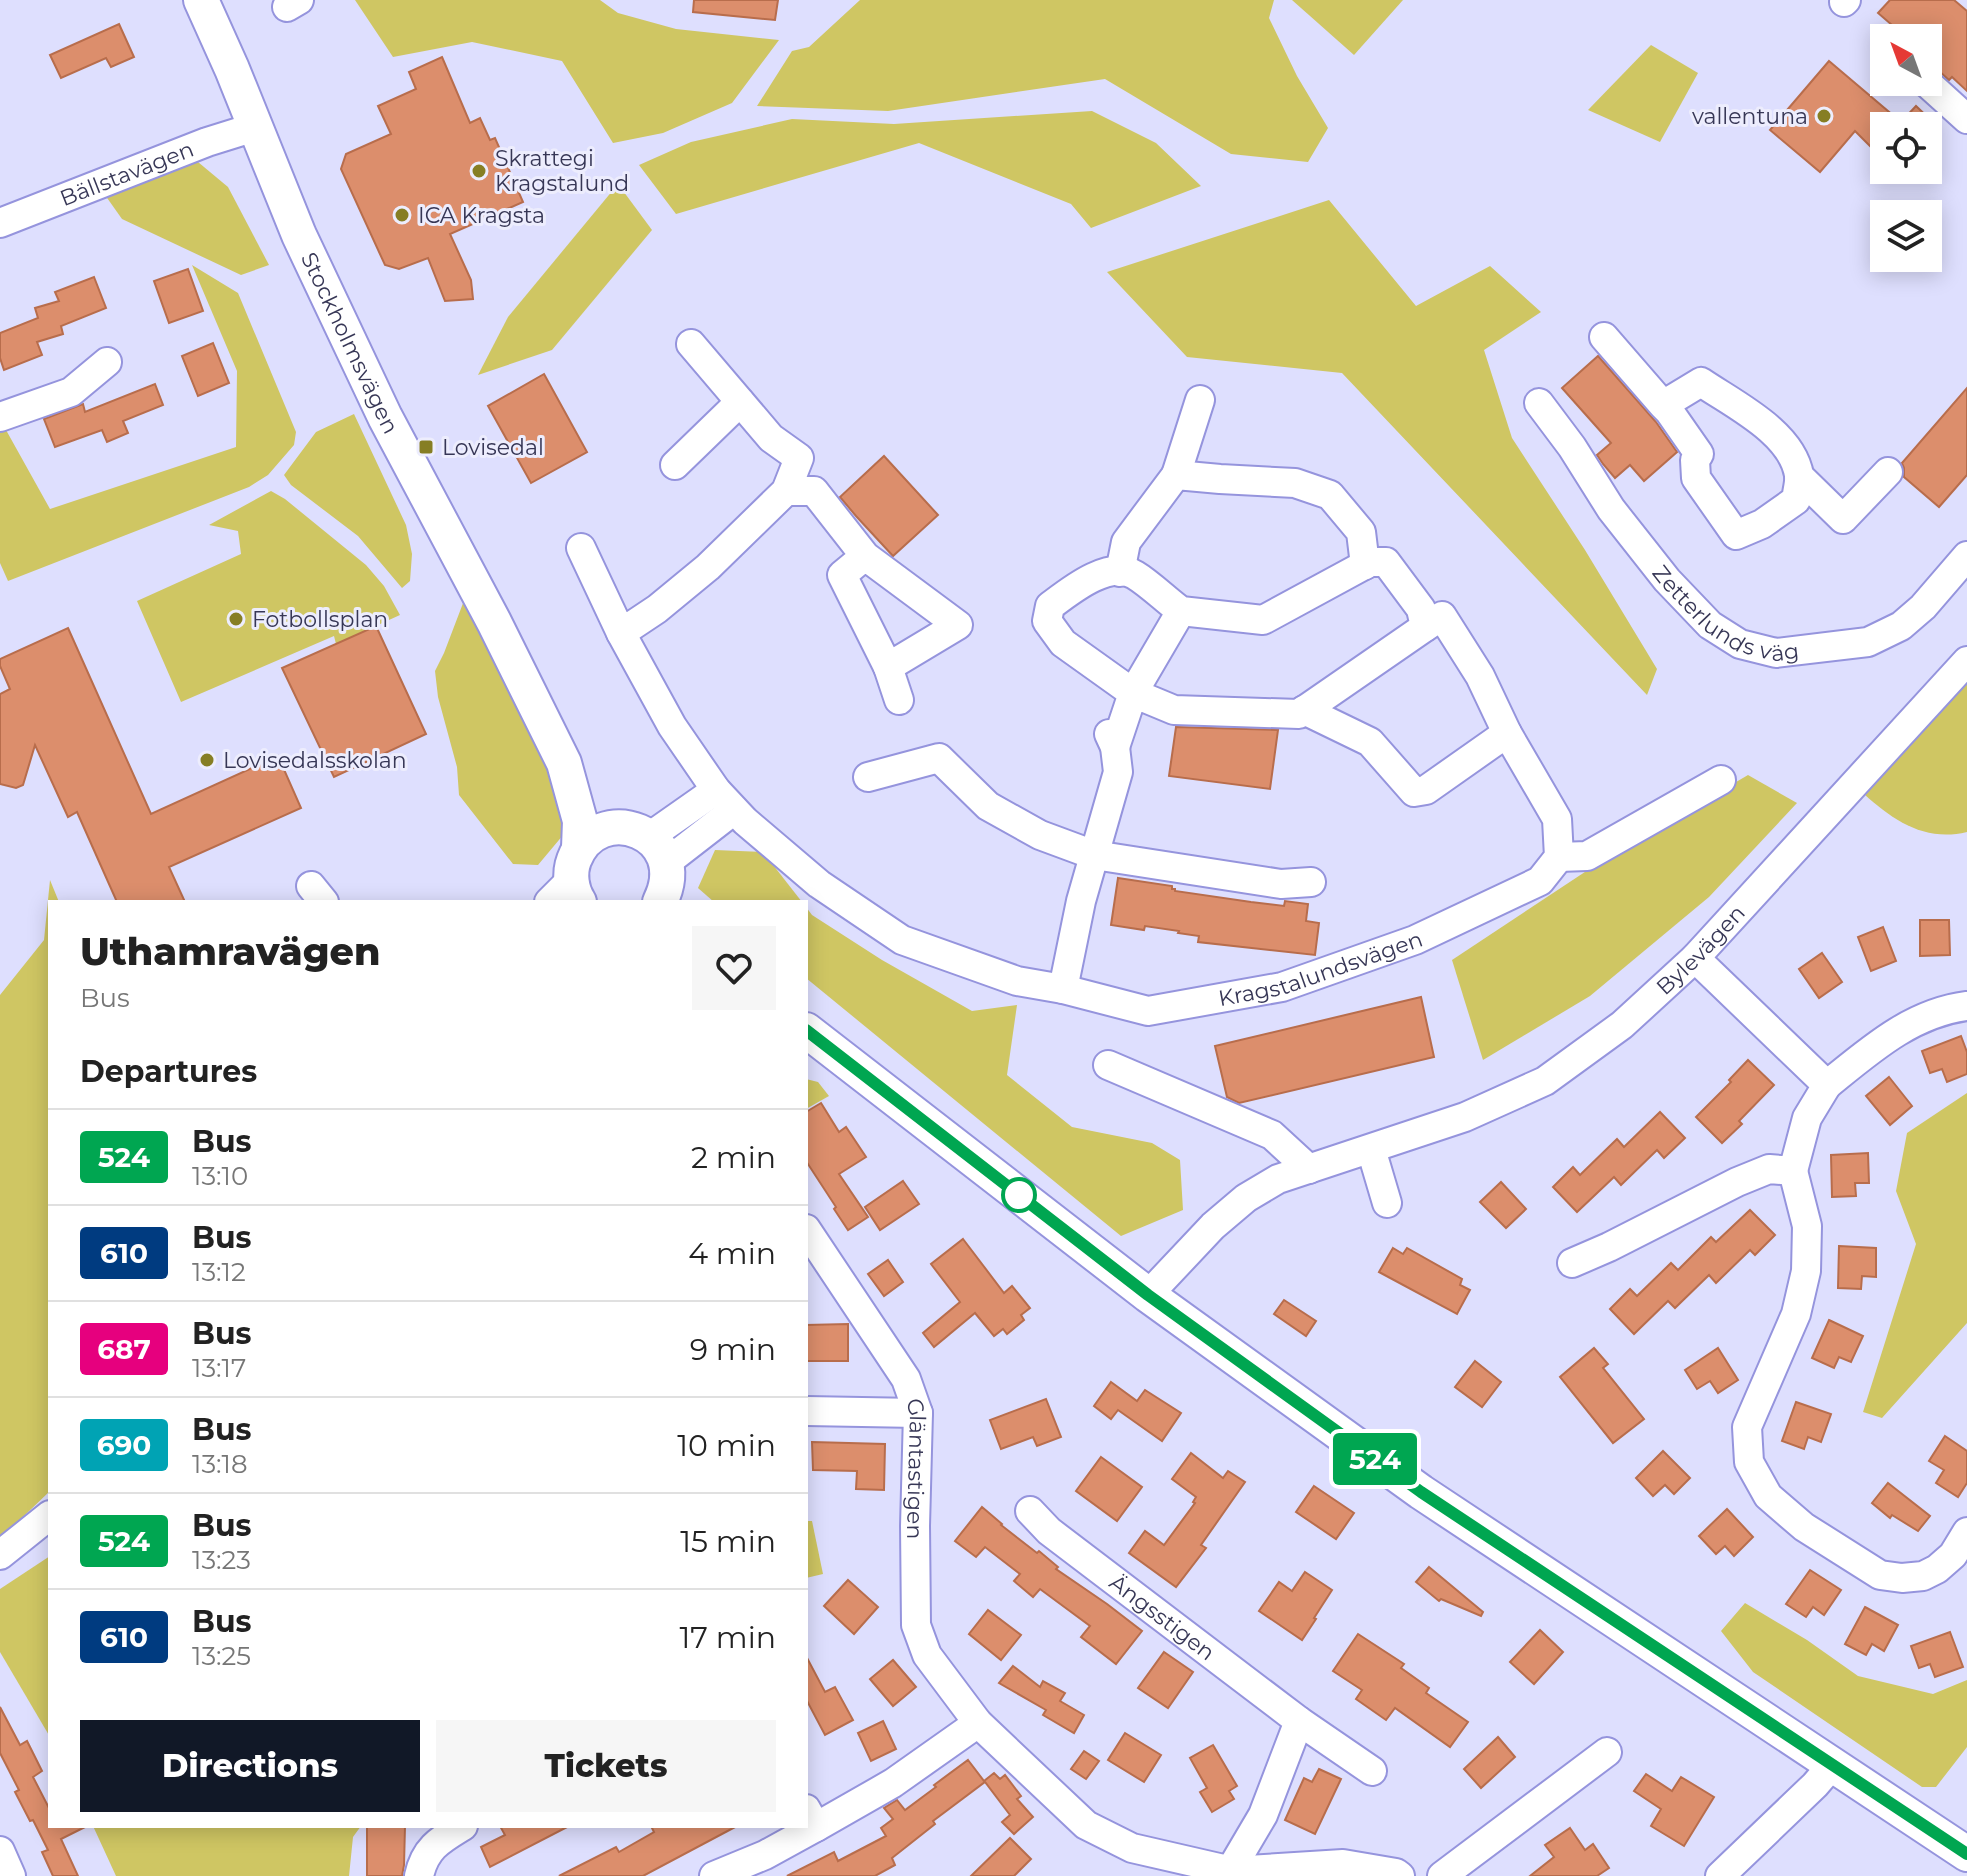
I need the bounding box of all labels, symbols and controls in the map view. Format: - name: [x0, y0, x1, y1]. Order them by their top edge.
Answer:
- north arrow: [1870, 24, 1942, 96]
- map controls: [1870, 24, 1942, 272]
- place label: vallentuna: [1692, 103, 1808, 130]
- marker: vallentuna: [1815, 107, 1833, 125]
- button: locate: [1870, 112, 1942, 184]
- street label: Bällstavägen: [56, 136, 197, 212]
- place label: Skrattegi Kragstalund: [495, 145, 629, 197]
- marker: Skrattegi Kragstalund: [470, 162, 488, 180]
- button: layers: [1870, 200, 1942, 272]
- place label: ICA Kragsta: [418, 202, 545, 229]
- marker: ICA Kragsta: [393, 206, 411, 224]
- street label: Stockholmsvägen: [295, 248, 404, 438]
- place label: Lovisedal: [442, 434, 544, 461]
- marker: Lovisedal: [417, 438, 435, 456]
- street label: Zetterlunds väg: [1647, 560, 1800, 668]
- place label: Fotbollsplan: [252, 606, 388, 633]
- marker: Fotbollsplan: [227, 610, 245, 628]
- place label: Lovisedalsskolan: [223, 747, 407, 774]
- marker: Lovisedalsskolan: [198, 751, 216, 769]
- street label: Bylevägen: [1651, 900, 1751, 1001]
- street label: Kragstalundsvägen: [1216, 925, 1426, 1012]
- button: heart: [692, 926, 776, 1010]
- text: Uthamravägen: [80, 928, 380, 975]
- text: Bus: [80, 982, 130, 1014]
- text: Departures: [80, 1053, 257, 1090]
- text: Bus: [192, 1123, 252, 1160]
- text: 2 min: [691, 1139, 776, 1176]
- text: 524: [98, 1140, 150, 1174]
- text: 13:10: [192, 1160, 248, 1192]
- unlabelled marker: [1002, 1178, 1036, 1212]
- text: Bus: [192, 1219, 252, 1256]
- text: 4 min: [688, 1235, 776, 1272]
- text: 610: [100, 1236, 148, 1270]
- text: 13:12: [192, 1256, 246, 1288]
- text: Bus: [192, 1315, 252, 1352]
- text: 9 min: [690, 1331, 776, 1368]
- text: 687: [97, 1332, 151, 1366]
- text: 13:17: [192, 1352, 246, 1384]
- street label: Gläntastigen: [900, 1395, 931, 1539]
- text: Bus: [192, 1411, 252, 1448]
- text: 10 min: [677, 1427, 776, 1464]
- text: 690: [97, 1428, 151, 1462]
- line badge: 524: [1329, 1433, 1421, 1485]
- text: 524: [1349, 1442, 1401, 1476]
- text: 13:18: [192, 1448, 248, 1480]
- text: Bus: [192, 1507, 252, 1544]
- text: 15 min: [680, 1523, 776, 1560]
- text: 524: [98, 1524, 150, 1558]
- text: 13:23: [192, 1544, 251, 1576]
- street label: Ängsstigen: [1104, 1569, 1220, 1666]
- text: Bus: [192, 1603, 252, 1640]
- text: 17 min: [679, 1619, 776, 1656]
- text: 610: [100, 1620, 148, 1654]
- text: 13:25: [192, 1640, 251, 1672]
- button: Directions: [80, 1720, 420, 1812]
- button: Tickets: [436, 1720, 776, 1812]

